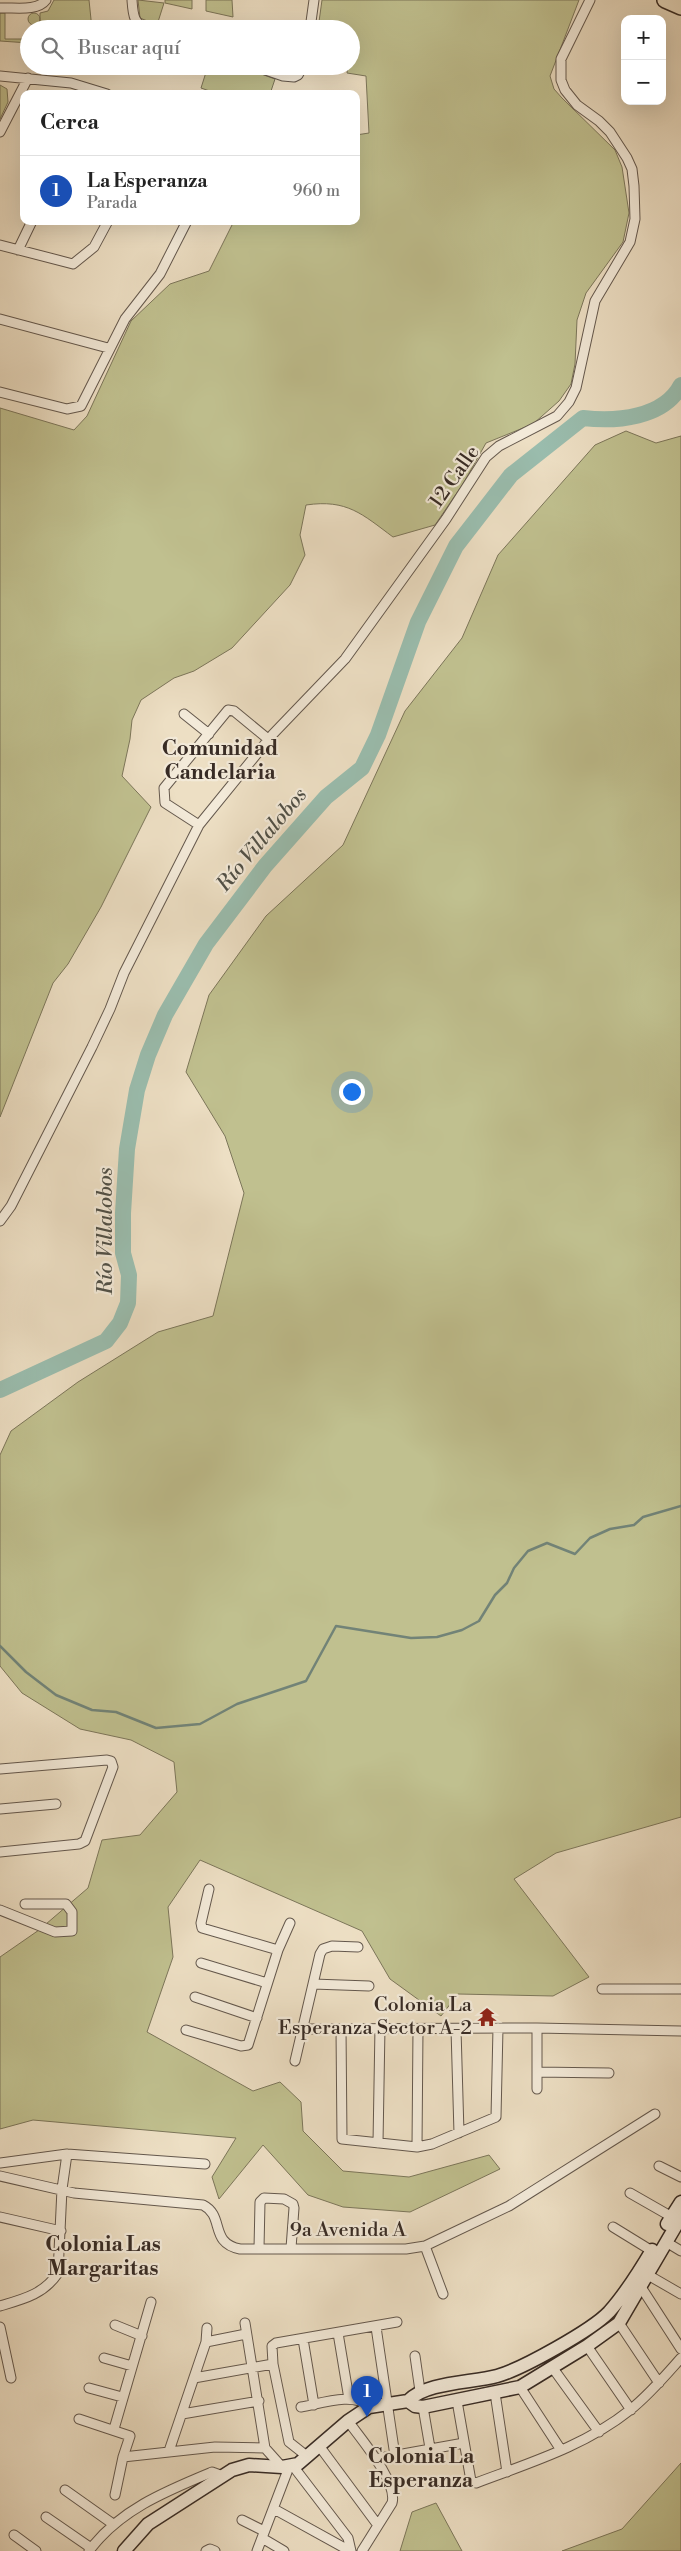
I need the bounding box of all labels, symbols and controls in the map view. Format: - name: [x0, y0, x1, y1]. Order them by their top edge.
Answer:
- map controls: [621, 15, 666, 105]
- button: +: [621, 15, 666, 60]
- search box: [20, 20, 360, 75]
- icon: search: [38, 34, 66, 62]
- text: Buscar aquí: [78, 36, 180, 60]
- button: −: [621, 60, 666, 105]
- text: Cerca: [40, 110, 99, 136]
- text: La Esperanza: [87, 169, 208, 193]
- text: 1: [52, 181, 60, 201]
- text: 960 m: [293, 181, 340, 201]
- text: Parada: [87, 193, 137, 213]
- street label: 12 Calle: [425, 441, 485, 513]
- district label: Comunidad Candelaria: [162, 736, 278, 786]
- water label: Río Villalobos: [210, 783, 313, 898]
- your location: [339, 1079, 365, 1105]
- water label: Río Villalobos: [93, 1167, 119, 1296]
- place label: Colonia La Esperanza Sector A-2: [278, 1993, 473, 2041]
- temple icon: Colonia La Esperanza Sector A-2: [476, 2006, 498, 2028]
- street label: 9a Avenida A: [290, 2218, 408, 2243]
- district label: Colonia Las Margaritas: [45, 2232, 161, 2282]
- pin: 1: [351, 2376, 383, 2417]
- district label: Colonia La Esperanza: [368, 2444, 475, 2494]

